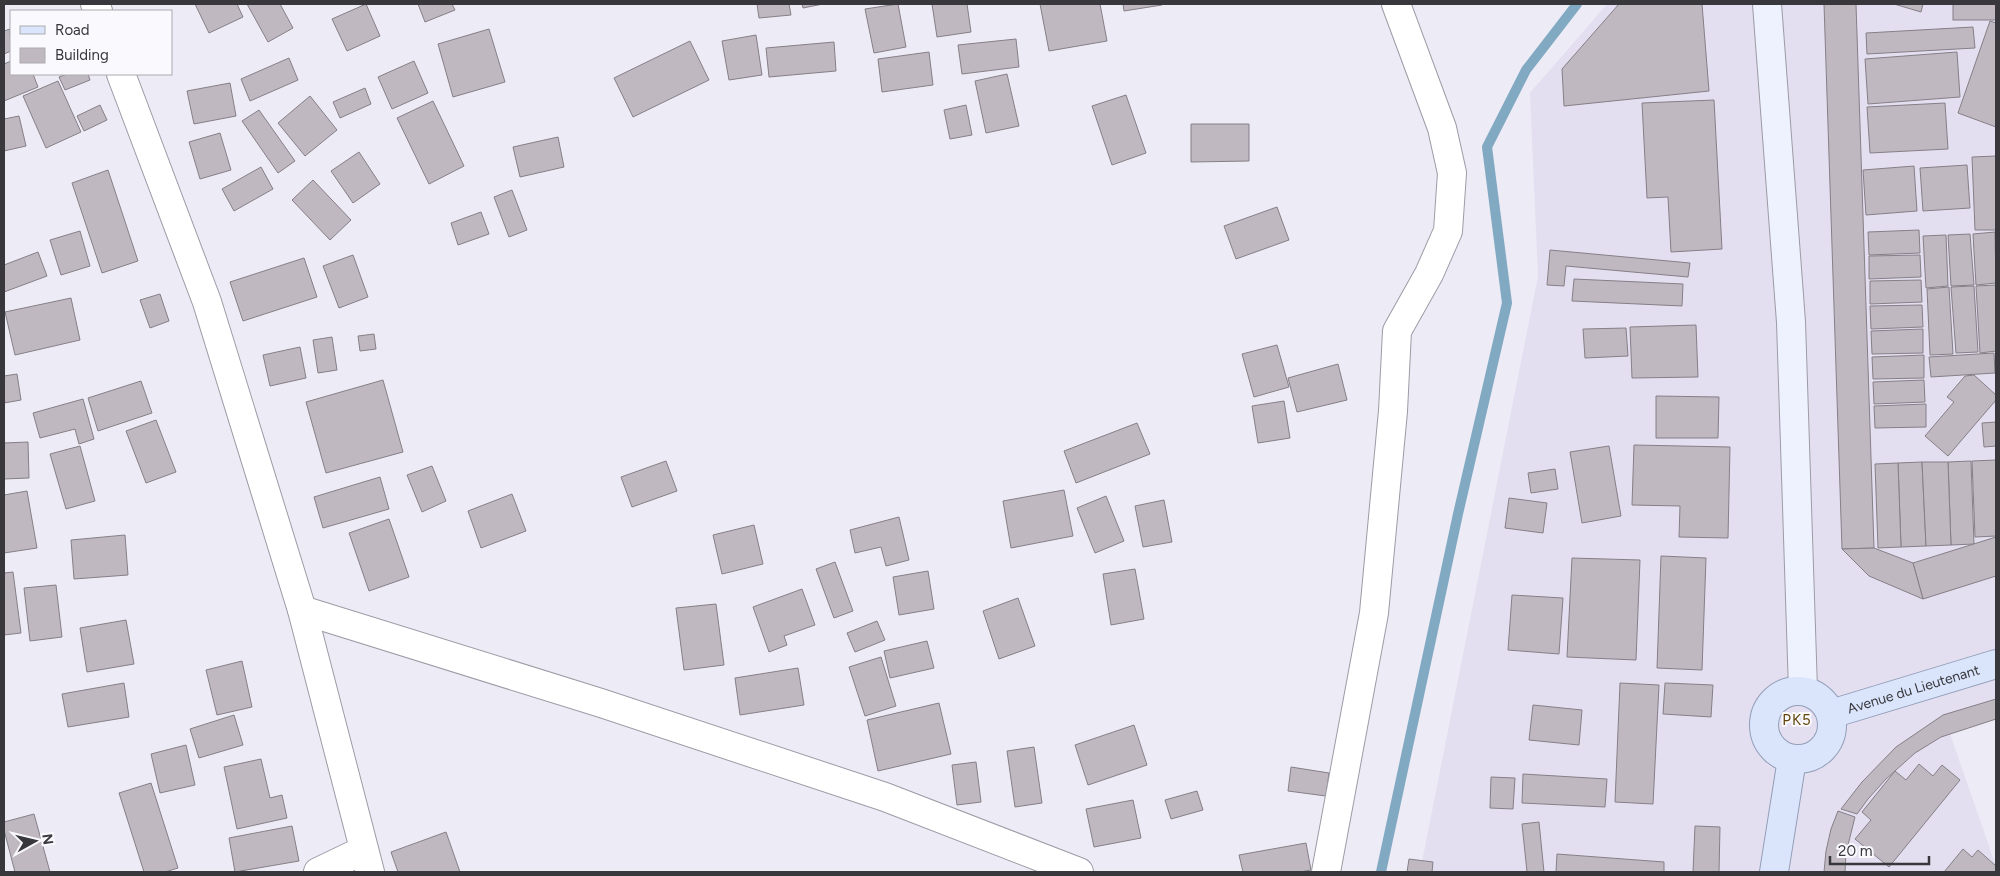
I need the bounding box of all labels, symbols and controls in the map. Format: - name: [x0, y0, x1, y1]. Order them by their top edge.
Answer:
- legend: [10, 10, 172, 75]
- text: Road: [55, 21, 90, 39]
- text: Building: [55, 46, 109, 64]
- street label: Avenue du Lieutenant: [1845, 661, 1981, 717]
- district label: PK5: [1782, 711, 1812, 729]
- north arrow: [10, 816, 60, 866]
- text: N: [38, 833, 57, 846]
- scale bar: [1830, 834, 1929, 866]
- text: 20 m: [1838, 842, 1872, 860]

